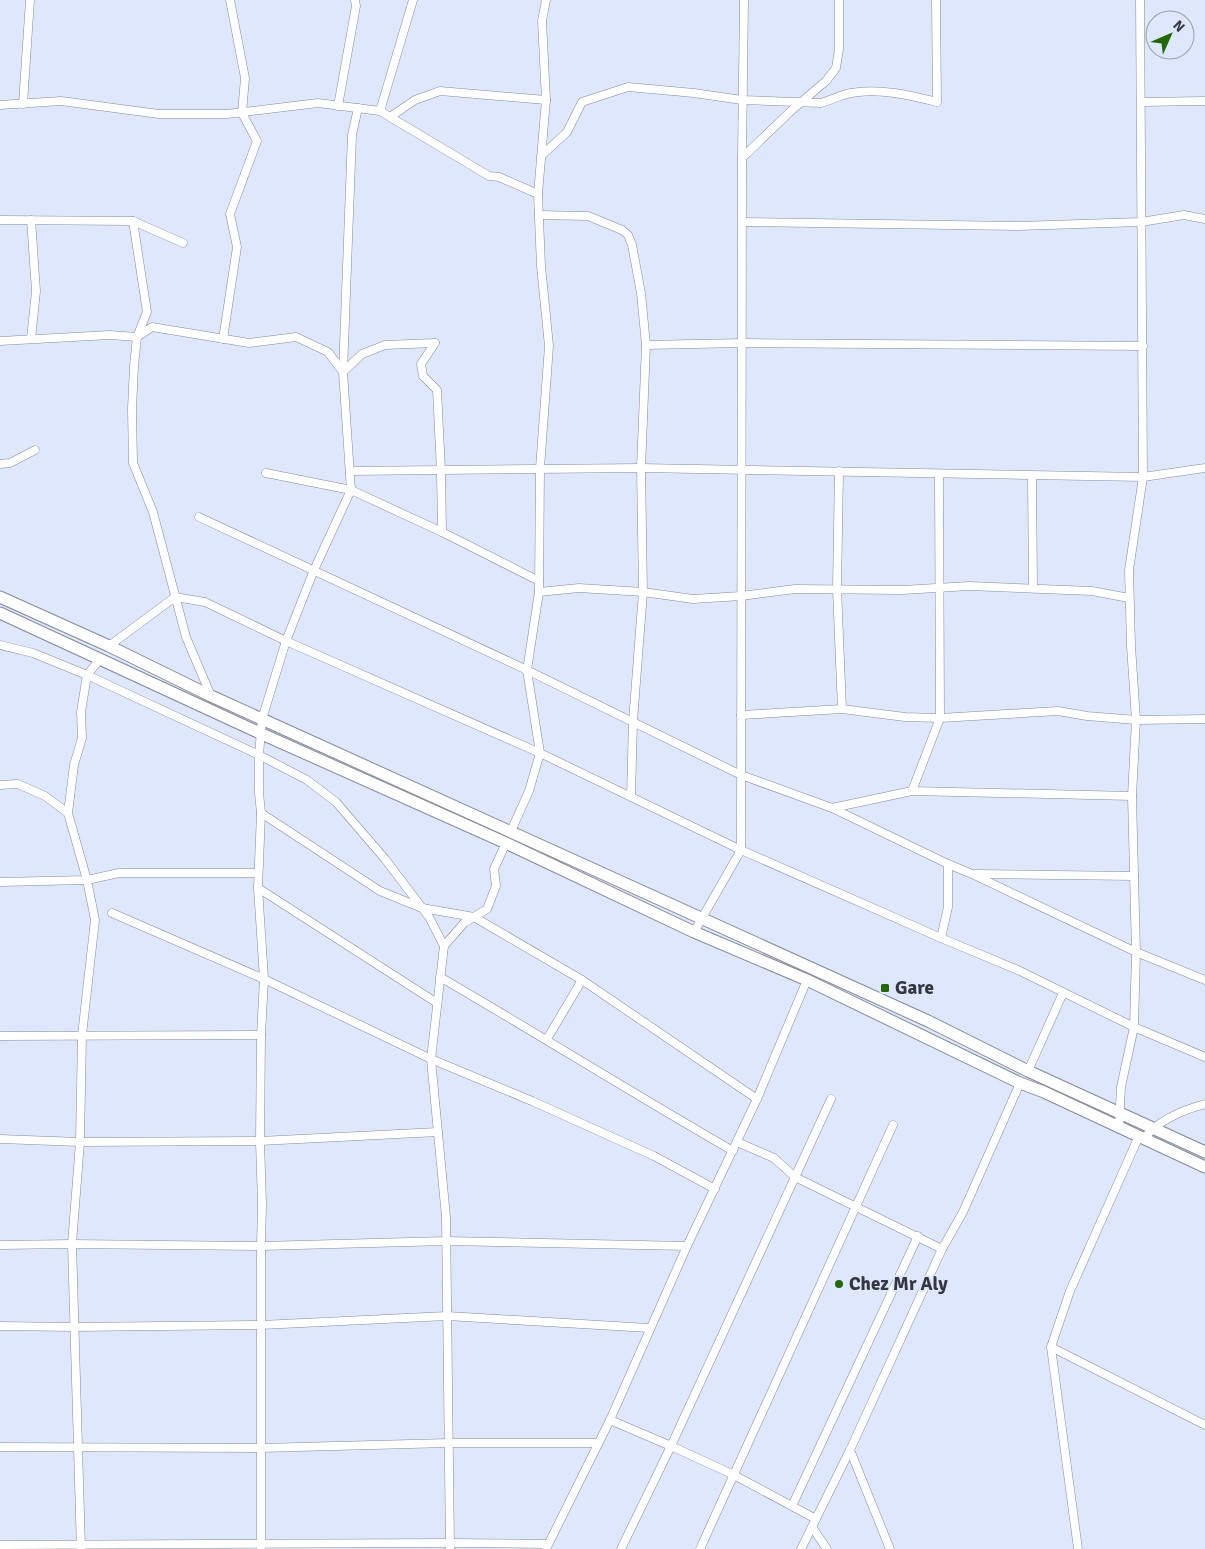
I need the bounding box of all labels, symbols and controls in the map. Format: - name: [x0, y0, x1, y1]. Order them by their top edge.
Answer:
- north arrow: [1145, 10, 1195, 60]
- text: N: [1169, 17, 1188, 36]
- place label: Gare: [895, 976, 934, 1000]
- marker: Gare: [879, 982, 891, 994]
- place label: Chez Mr Aly: [849, 1272, 948, 1296]
- marker: Chez Mr Aly: [833, 1278, 845, 1290]

